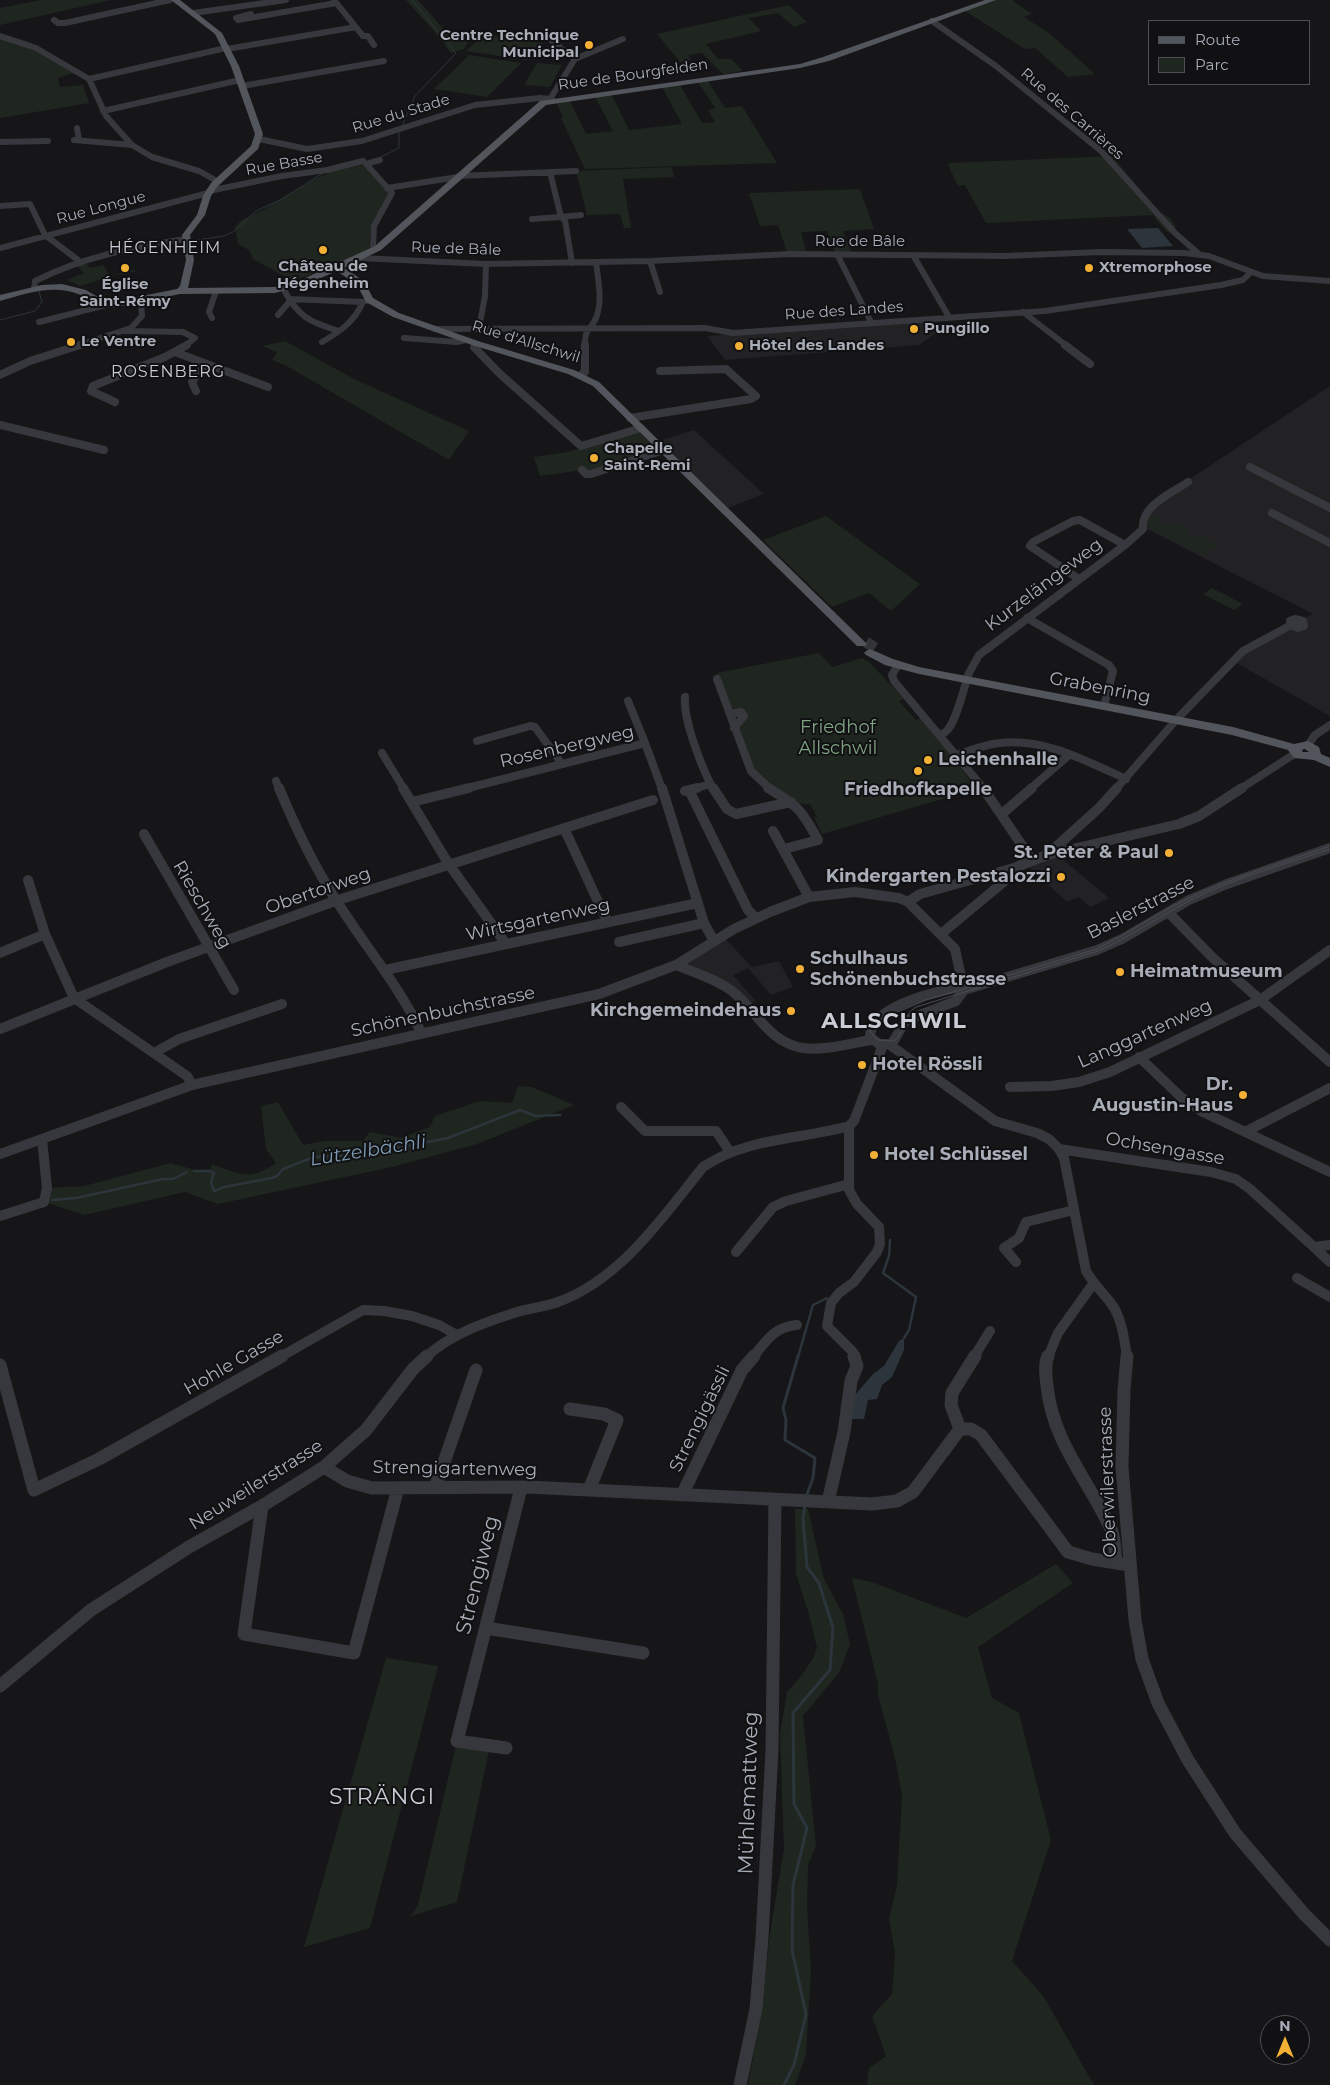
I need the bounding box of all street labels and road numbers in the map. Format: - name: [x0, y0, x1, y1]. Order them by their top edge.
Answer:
- street label: Rue de Bourgfelden: [557, 56, 709, 94]
- street label: Rue des Carrières: [1017, 64, 1127, 164]
- street label: Rue du Stade: [350, 91, 452, 137]
- street label: Rue Basse: [244, 148, 324, 180]
- street label: Rue Longue: [54, 187, 148, 229]
- street label: Rue de Bâle: [815, 233, 905, 251]
- street label: Rue de Bâle: [411, 238, 501, 260]
- street label: Rue des Landes: [784, 298, 904, 324]
- street label: Rue d'Allschwil: [470, 317, 582, 367]
- street label: Kurzelängeweg: [981, 534, 1107, 636]
- street label: Grabenring: [1048, 668, 1152, 708]
- street label: Rosenbergweg: [498, 721, 636, 773]
- street label: Rieschweg: [168, 857, 236, 953]
- street label: Obertorweg: [262, 863, 374, 919]
- street label: Baslerstrasse: [1084, 872, 1198, 944]
- street label: Wirtsgartenweg: [464, 894, 612, 946]
- street label: Schönenbuchstrasse: [349, 982, 537, 1042]
- street label: Langgartenweg: [1074, 995, 1216, 1073]
- street label: Ochsengasse: [1104, 1128, 1226, 1170]
- street label: Hohle Gasse: [180, 1326, 288, 1400]
- street label: Strengigässli: [665, 1362, 735, 1476]
- street label: Oberwilerstrasse: [1095, 1406, 1121, 1558]
- street label: Neuweilerstrasse: [185, 1435, 327, 1535]
- street label: Strengigartenweg: [373, 1457, 537, 1481]
- street label: Strengiweg: [451, 1513, 505, 1637]
- street label: Mühlemattweg: [734, 1711, 764, 1875]

